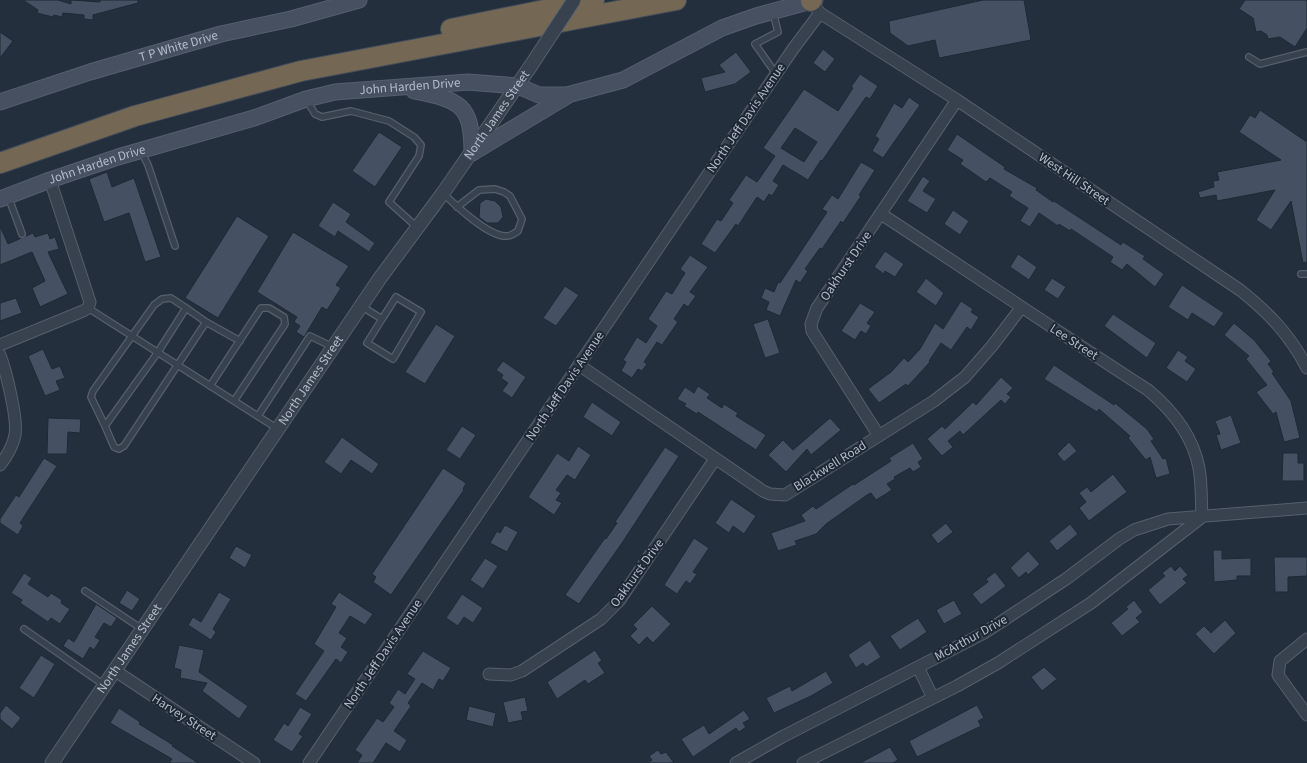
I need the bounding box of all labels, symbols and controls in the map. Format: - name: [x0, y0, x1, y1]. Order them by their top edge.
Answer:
- street label: T P White Drive: [137, 26, 220, 66]
- street label: North Jeff Davis Avenue: [703, 60, 789, 176]
- street label: North James Street: [460, 66, 534, 163]
- street label: John Harden Drive: [359, 74, 461, 99]
- street label: John Harden Drive: [46, 141, 148, 189]
- street label: West Hill Street: [1035, 149, 1114, 210]
- street label: Oakhurst Drive: [816, 228, 876, 304]
- street label: Lee Street: [1046, 320, 1102, 365]
- street label: North Jeff Davis Avenue: [522, 328, 608, 444]
- street label: North James Street: [274, 331, 348, 429]
- street label: Blackwell Road: [790, 436, 870, 496]
- street label: Oakhurst Drive: [606, 535, 668, 611]
- street label: North Jeff Davis Avenue: [340, 596, 426, 712]
- street label: North James Street: [92, 600, 166, 697]
- street label: McArthur Drive: [931, 611, 1011, 665]
- street label: Harvey Street: [148, 689, 220, 745]

